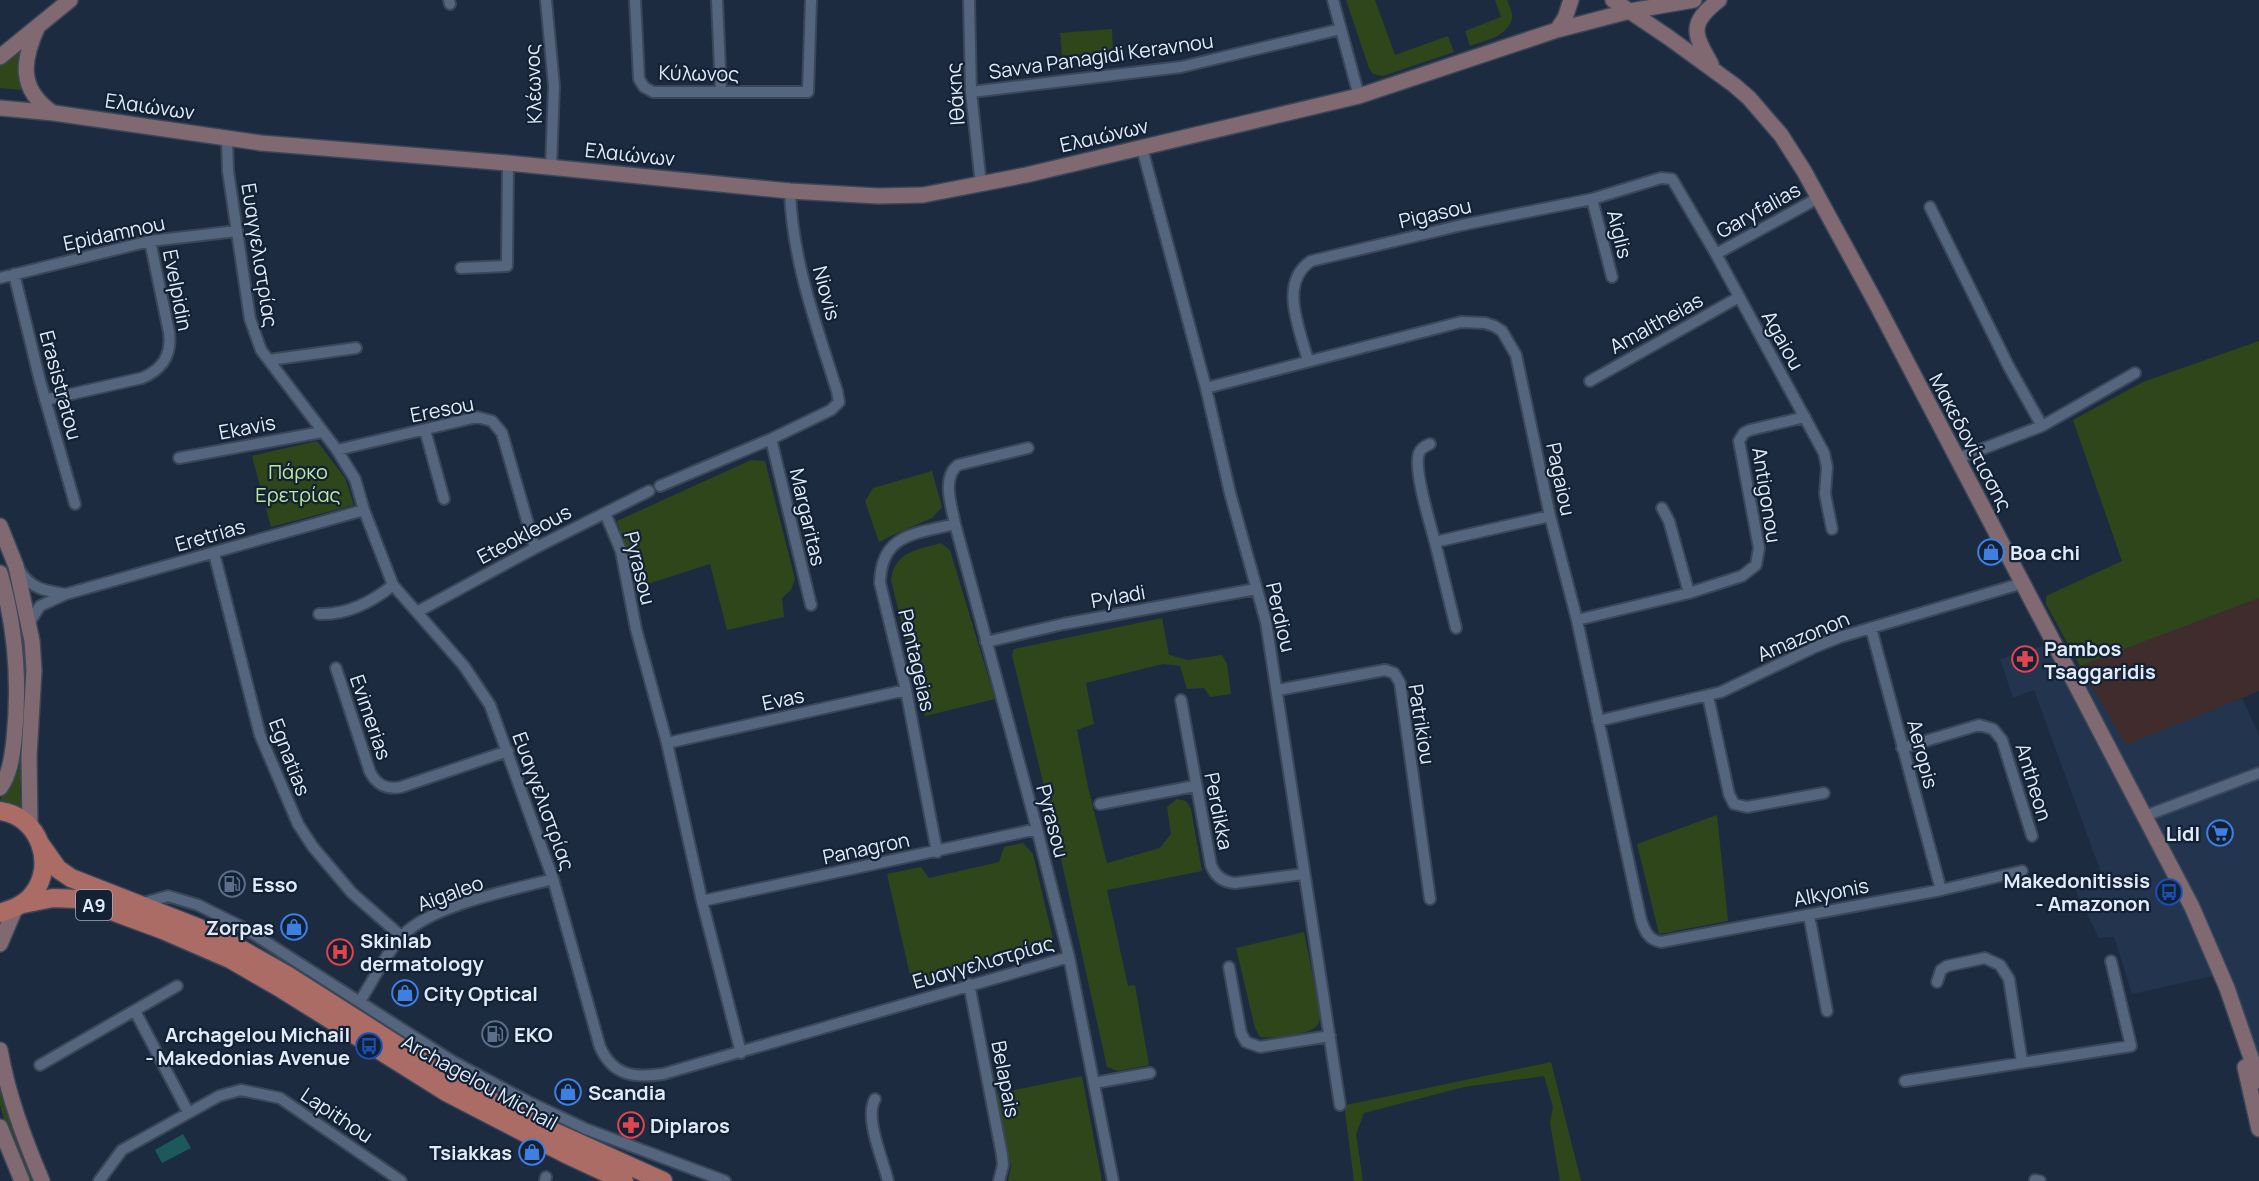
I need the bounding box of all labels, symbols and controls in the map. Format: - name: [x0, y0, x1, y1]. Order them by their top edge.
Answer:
- street label: Savva Panagidi Keravnou: [987, 27, 1215, 85]
- street label: Κλέωνος: [518, 44, 548, 124]
- street label: Κύλωνος: [658, 59, 740, 87]
- street label: Ιθάκης: [939, 62, 971, 126]
- street label: Ελαιώνων: [103, 86, 197, 126]
- street label: Ελαιώνων: [1057, 112, 1151, 158]
- street label: Ελαιώνων: [584, 136, 676, 172]
- street label: Garyfalias: [1711, 176, 1805, 244]
- street label: Ευαγγελιστρίας: [235, 181, 285, 329]
- street label: Pigasou: [1396, 192, 1474, 234]
- street label: Aiglis: [1601, 207, 1639, 261]
- street label: Epidamnou: [61, 209, 167, 257]
- street label: Evelpidin: [157, 247, 199, 333]
- street label: Niovis: [807, 263, 847, 323]
- street label: Amaltheias: [1604, 286, 1708, 360]
- street label: Agaiou: [1756, 305, 1810, 375]
- street label: Erasistratou: [33, 327, 89, 443]
- street label: Μακεδονίτισσης: [1923, 368, 2019, 516]
- street label: Eresou: [408, 390, 476, 428]
- street label: Ekavis: [216, 408, 278, 446]
- street label: Pagaiou: [1540, 440, 1582, 518]
- street label: Antigonou: [1746, 445, 1788, 545]
- park label: Πάρκο Ερετρίας: [255, 458, 341, 508]
- street label: Margaritas: [784, 466, 832, 568]
- street label: Eteokleous: [472, 498, 576, 570]
- street label: Eretrias: [172, 512, 248, 558]
- street label: Pyrasou: [618, 528, 662, 608]
- shop icon: Boa chi: [1976, 537, 2006, 567]
- place label: Boa chi: [2010, 539, 2080, 566]
- street label: Pyladi: [1089, 578, 1147, 614]
- street label: Perdiou: [1260, 579, 1302, 655]
- street label: Amazonon: [1753, 604, 1853, 668]
- street label: Pentageias: [892, 606, 942, 714]
- place label: Pambos Tsaggaridis: [2044, 635, 2156, 685]
- pharmacy icon: Pambos Tsaggaridis: [2010, 644, 2040, 674]
- street label: Evimerias: [344, 671, 398, 763]
- street label: Evas: [759, 681, 807, 717]
- street label: Patrikiou: [1402, 682, 1442, 766]
- street label: Egnatias: [263, 715, 317, 799]
- street label: Aeropis: [1901, 717, 1945, 791]
- street label: Ευαγγελιστρίας: [506, 728, 582, 874]
- street label: Antheon: [2009, 740, 2059, 824]
- street label: Perdikka: [1198, 770, 1240, 852]
- street label: Pyrasou: [1030, 781, 1076, 861]
- supermarket icon: Lidl: [2205, 818, 2235, 848]
- place label: Lidl: [2166, 820, 2200, 847]
- street label: Panagron: [820, 826, 912, 870]
- place label: Makedonitissis - Amazonon: [2004, 867, 2150, 917]
- fuel station icon: Esso: [217, 869, 247, 899]
- street label: Aigaleo: [413, 869, 487, 917]
- place label: Esso: [252, 871, 298, 898]
- street label: Alkyonis: [1791, 871, 1871, 913]
- bus stop icon: Makedonitissis - Amazonon: [2154, 877, 2184, 907]
- road number: A9: [76, 890, 112, 920]
- shop icon: Zorpas: [279, 912, 309, 942]
- place label: Zorpas: [206, 914, 274, 941]
- place label: Skinlab dermatology: [360, 927, 485, 977]
- street label: Ευαγγελιστρίας: [909, 929, 1057, 995]
- hospital icon: Skinlab dermatology: [325, 937, 355, 967]
- shop icon: City Optical: [390, 978, 420, 1008]
- place label: City Optical: [424, 980, 538, 1007]
- fuel station icon: EKO: [480, 1019, 510, 1049]
- place label: Archagelou Michail - Makedonias Avenue: [145, 1021, 350, 1071]
- place label: EKO: [514, 1021, 553, 1048]
- street label: Archagelou Michail: [397, 1028, 563, 1136]
- bus stop icon: Archagelou Michail - Makedonias Avenue: [354, 1031, 384, 1061]
- street label: Belapais: [985, 1038, 1027, 1120]
- shop icon: Scandia: [553, 1077, 583, 1107]
- place label: Scandia: [588, 1079, 666, 1106]
- street label: Lapithou: [296, 1081, 378, 1149]
- pharmacy icon: Diplaros: [616, 1110, 646, 1140]
- place label: Diplaros: [650, 1112, 730, 1139]
- shop icon: Tsiakkas: [517, 1137, 547, 1167]
- place label: Tsiakkas: [429, 1139, 512, 1166]

